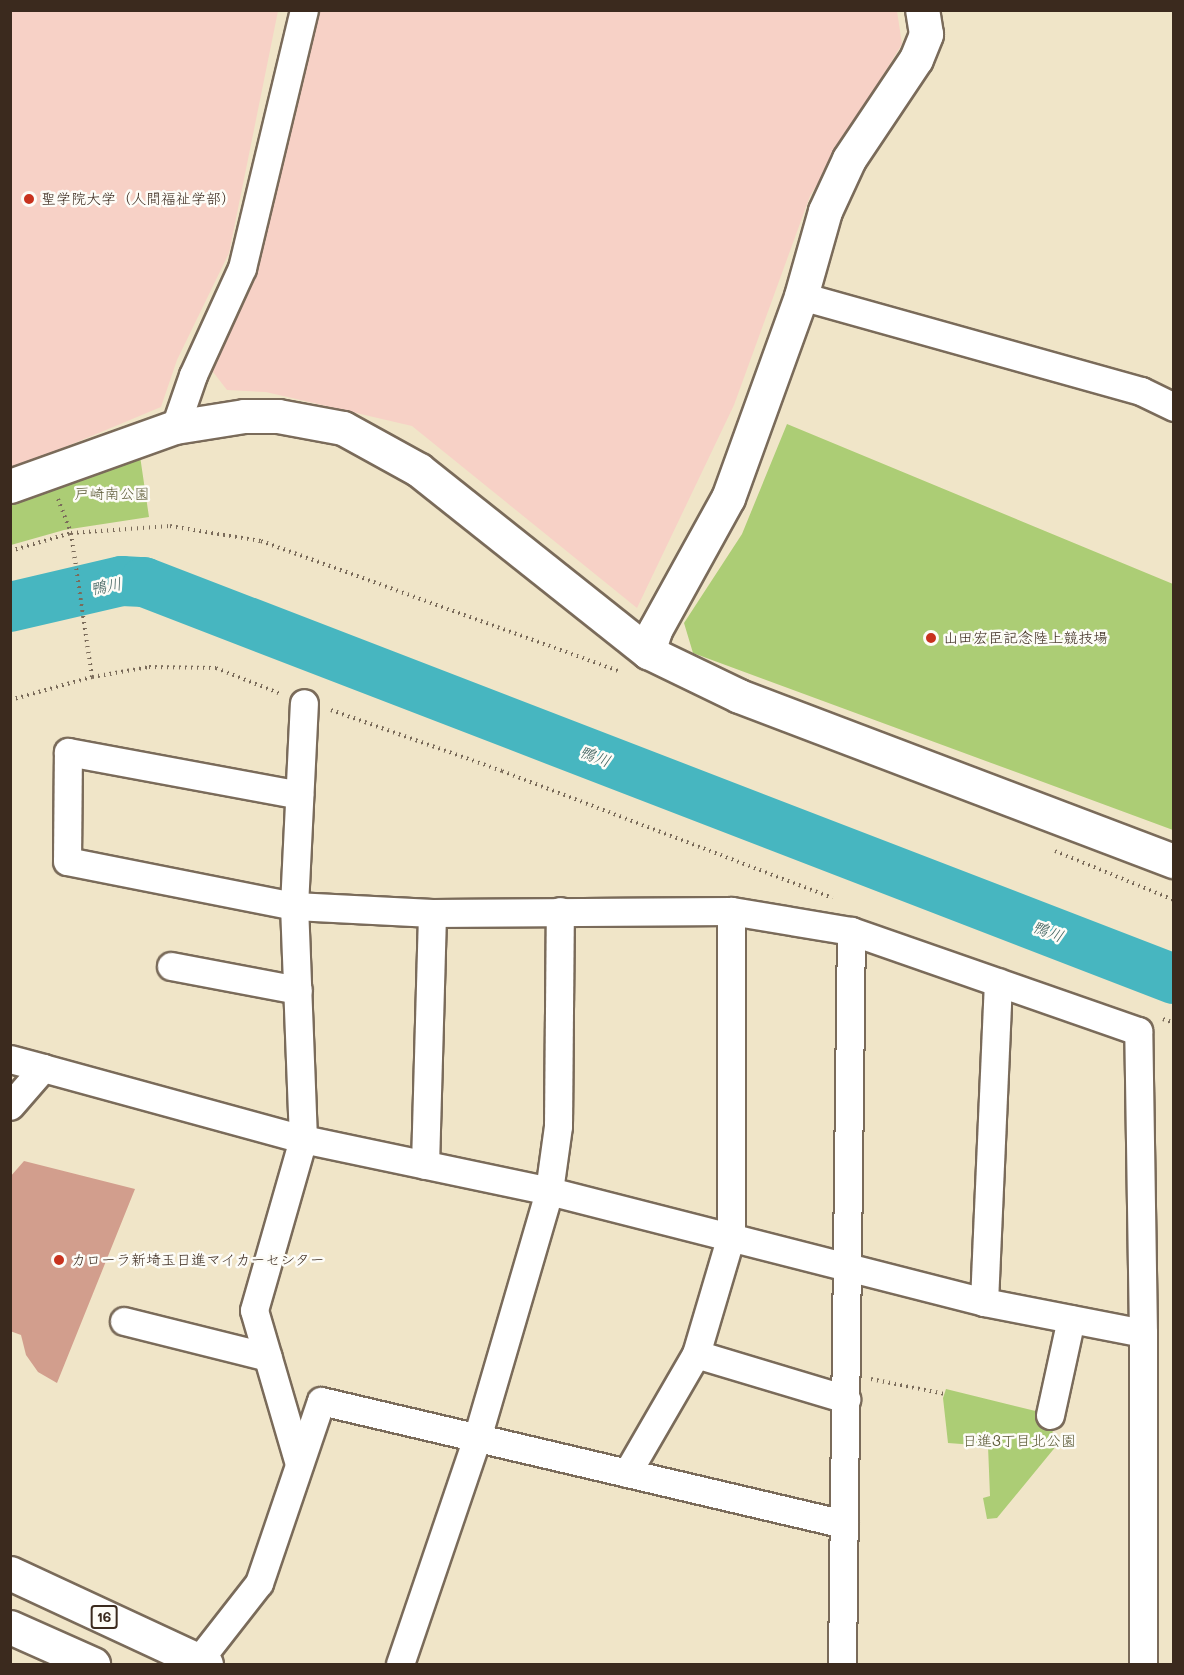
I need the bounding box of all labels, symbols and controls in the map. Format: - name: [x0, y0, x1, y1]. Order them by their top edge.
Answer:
- place label: 聖学院大学（人間福祉学部）: [41, 190, 236, 208]
- marker: 聖学院大学（人間福祉学部）: [22, 192, 36, 206]
- park label: 戸崎南公園: [75, 485, 149, 503]
- water label: 鴨川: [88, 574, 124, 598]
- place label: 山田宏臣記念陸上競技場: [943, 629, 1108, 647]
- marker: 山田宏臣記念陸上競技場: [924, 631, 938, 645]
- water label: 鴨川: [577, 741, 613, 771]
- water label: 鴨川: [1030, 916, 1066, 946]
- place label: カローラ新埼玉日進マイカーセンター: [71, 1251, 326, 1269]
- marker: カローラ新埼玉日進マイカーセンター: [52, 1253, 66, 1267]
- park label: 日進3丁目北公園: [962, 1432, 1076, 1450]
- road number: 16: [90, 1606, 118, 1628]

